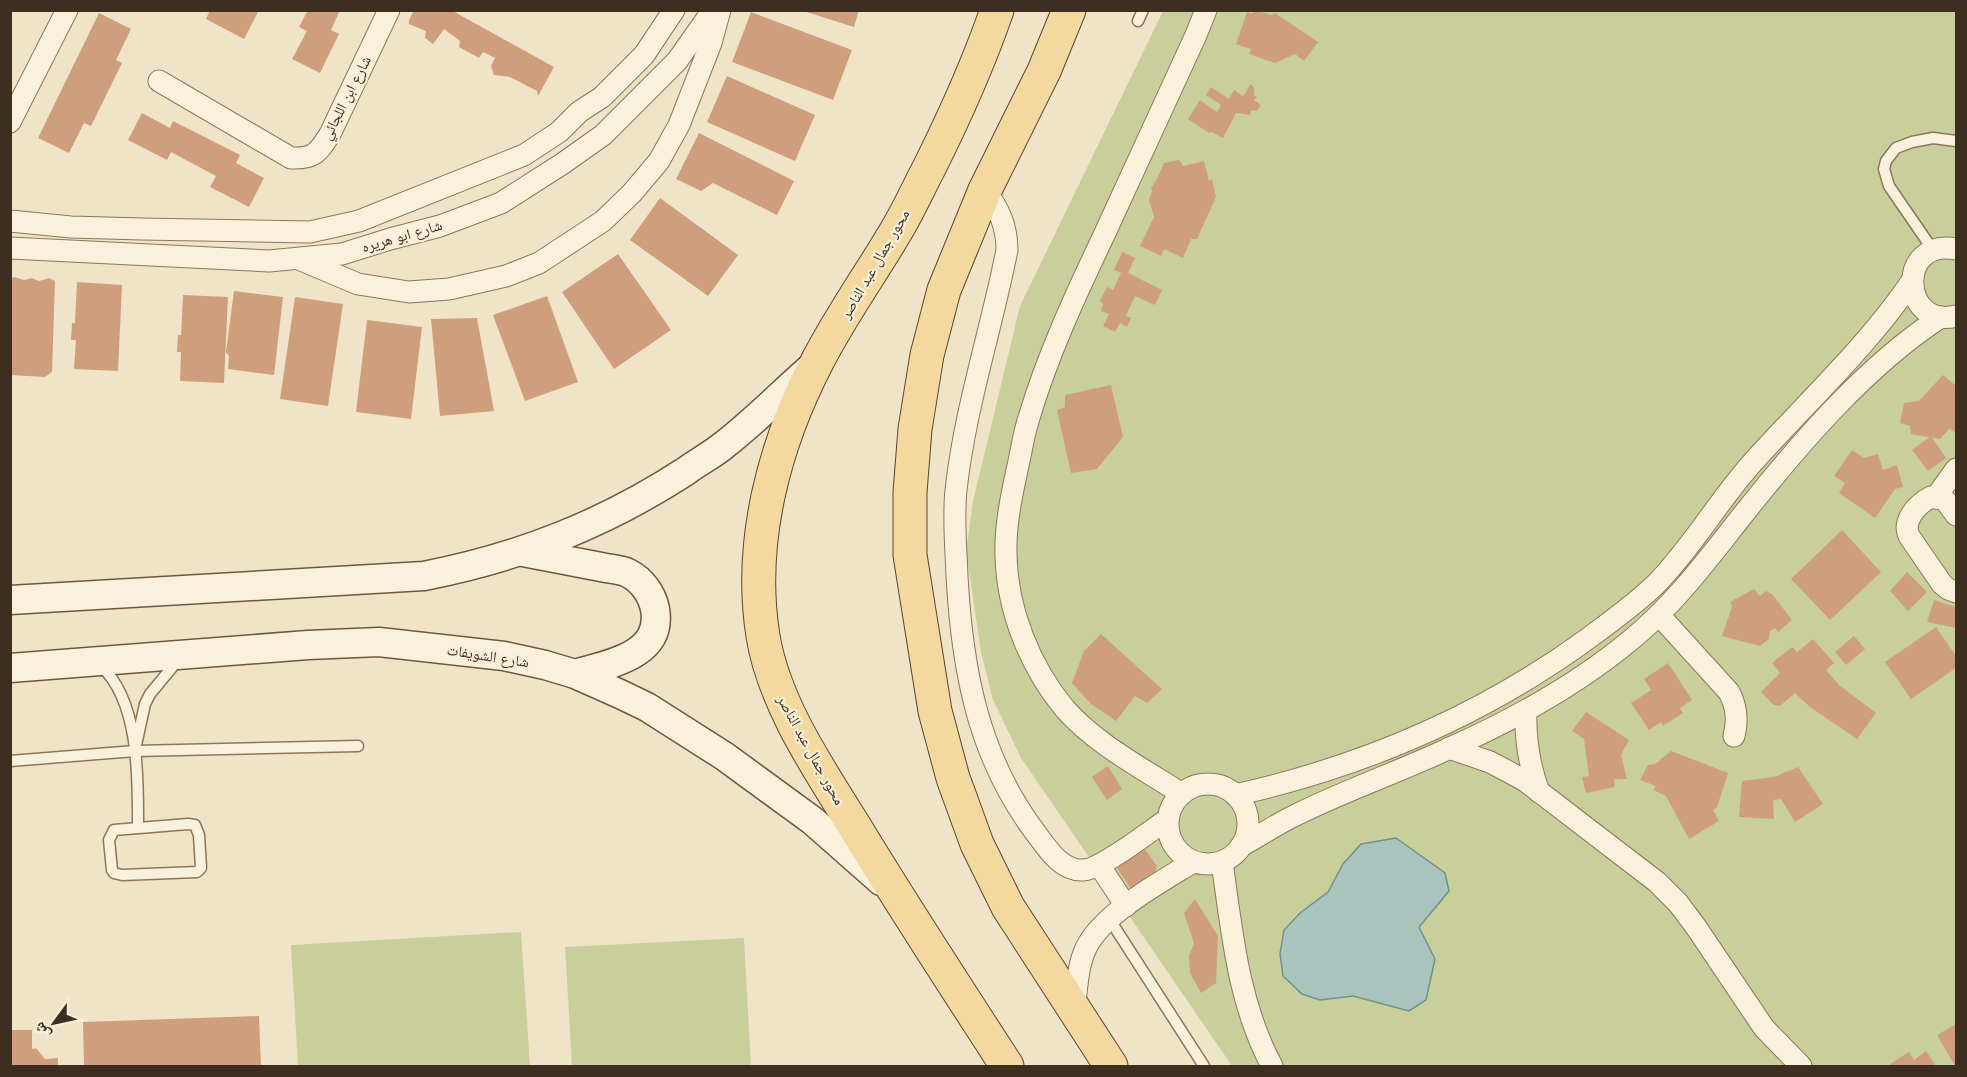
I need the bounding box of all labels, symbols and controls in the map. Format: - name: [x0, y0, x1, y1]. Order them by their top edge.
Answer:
- street label: شارع ابن اللجائي: [316, 52, 378, 144]
- street label: محور جمال عبد الناصر: [835, 206, 914, 323]
- street label: شارع ابو هريره: [359, 215, 445, 257]
- street label: شارع الشويفات: [446, 640, 531, 672]
- street label: محور جمال عبد الناصر: [772, 691, 850, 809]
- north arrow: [24, 993, 84, 1053]
- text: ش: [28, 1019, 54, 1044]

